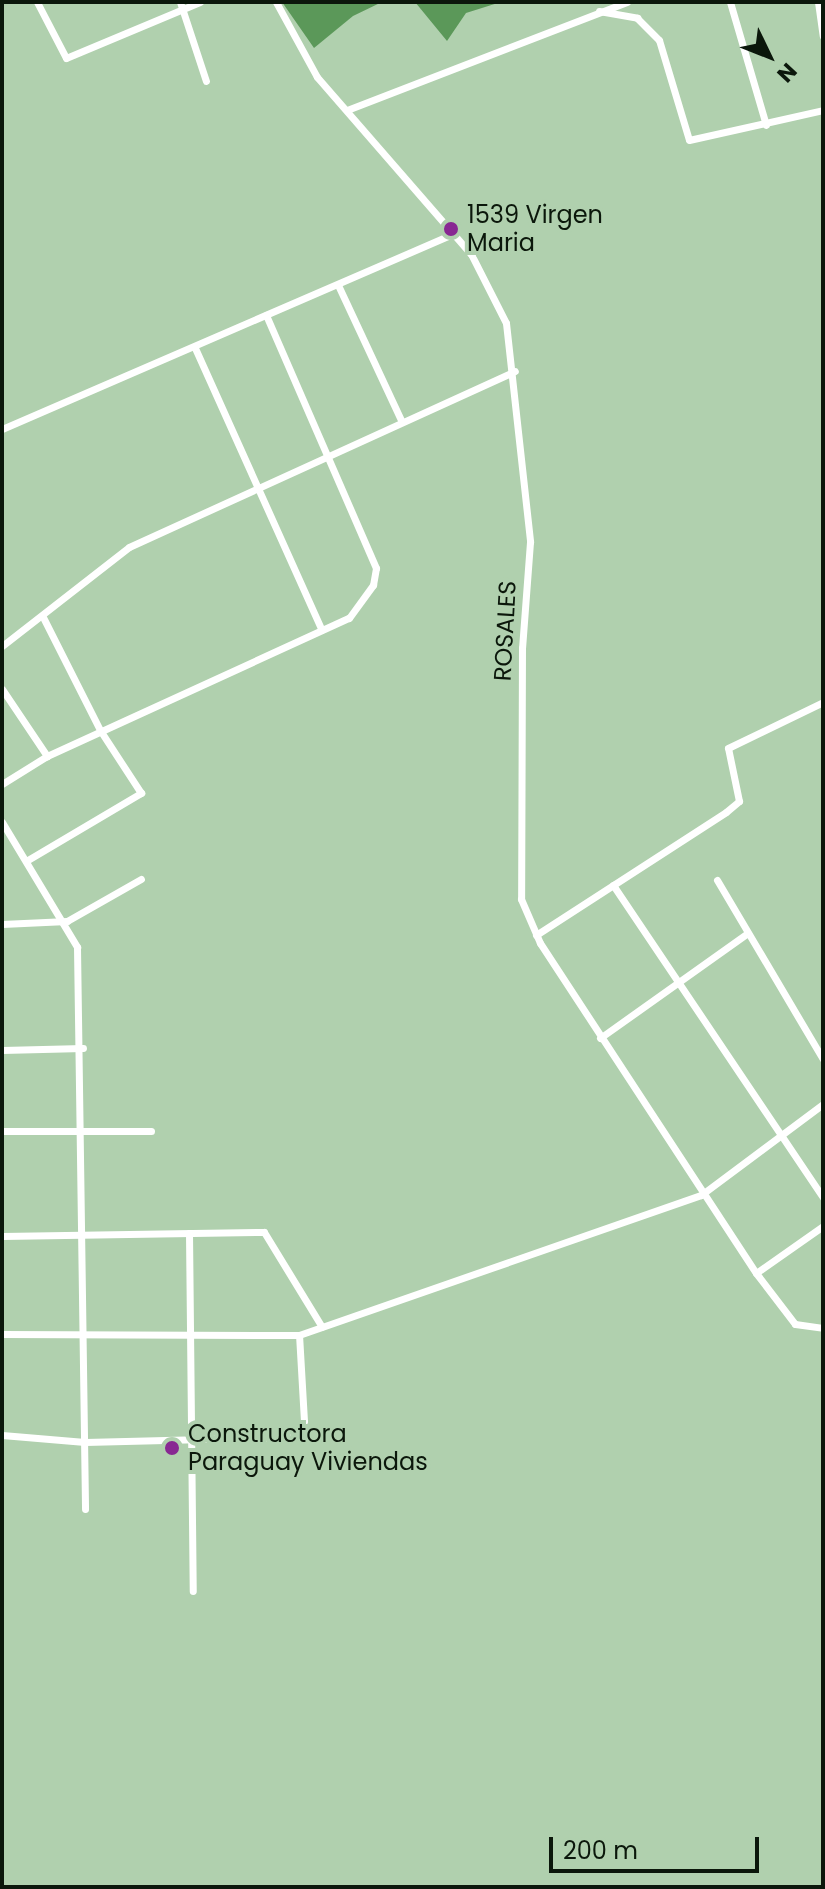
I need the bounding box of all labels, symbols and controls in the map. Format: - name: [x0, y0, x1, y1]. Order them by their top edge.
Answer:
- north arrow: [729, 16, 809, 96]
- text: N: [770, 56, 804, 89]
- place label: 1539 Virgen Maria: [467, 201, 603, 257]
- marker: 1539 Virgen Maria: [442, 220, 460, 238]
- street label: ROSALES: [488, 580, 522, 682]
- place label: Constructora Paraguay Viviendas: [188, 1420, 428, 1476]
- marker: Constructora Paraguay Viviendas: [163, 1439, 181, 1457]
- scale bar: [553, 1821, 763, 1871]
- text: 200 m: [563, 1834, 638, 1867]

